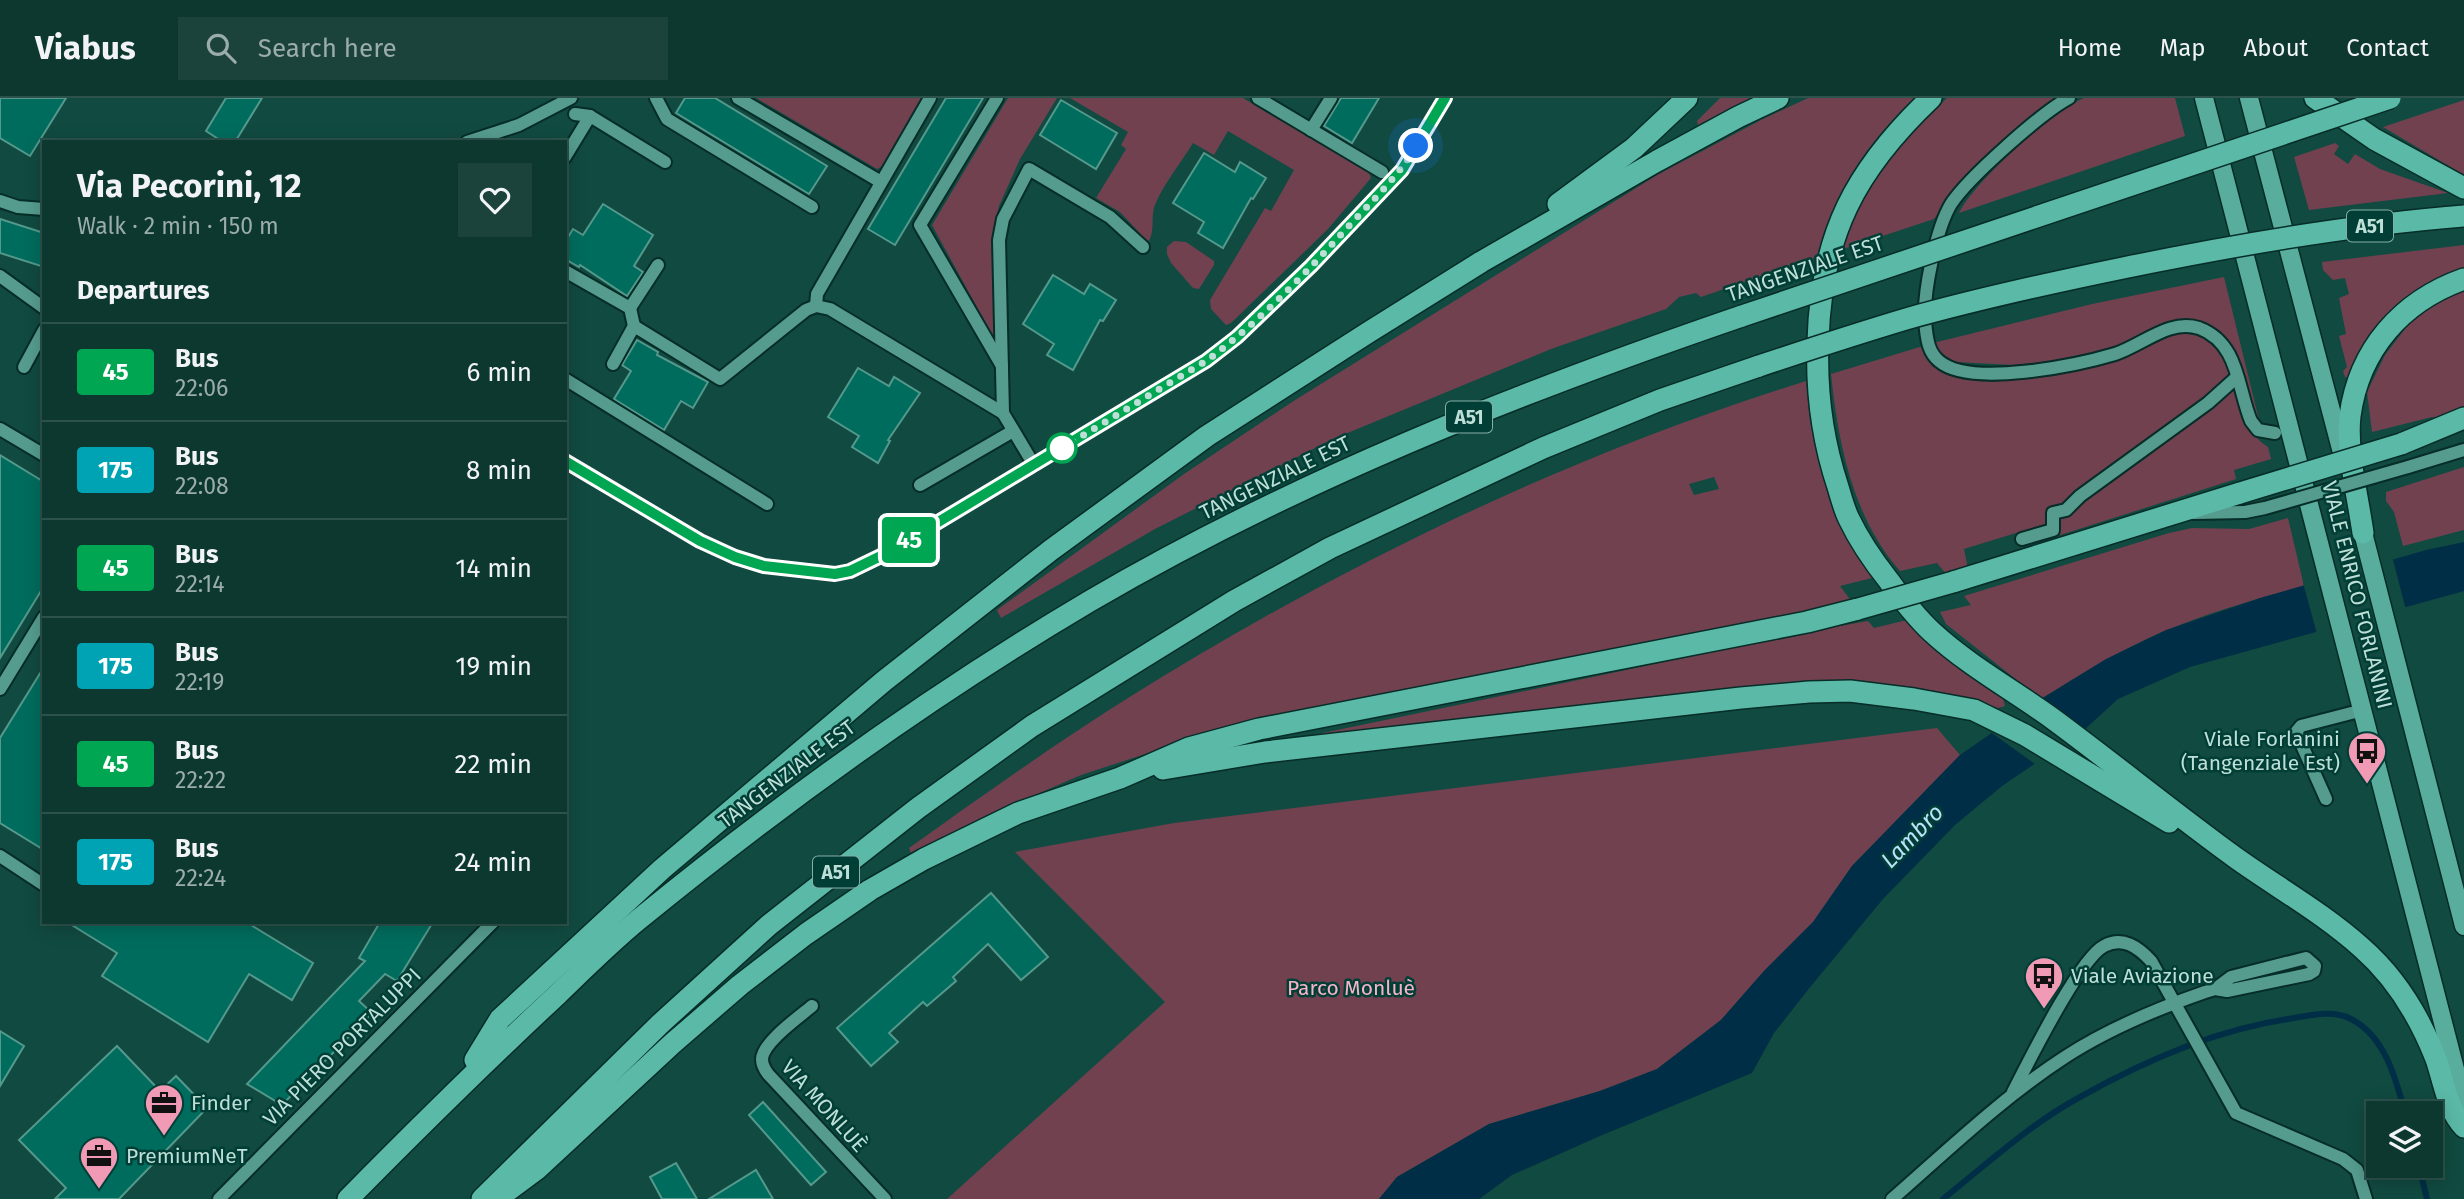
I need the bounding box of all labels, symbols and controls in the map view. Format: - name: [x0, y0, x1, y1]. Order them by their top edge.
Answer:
- search box: [178, 17, 668, 80]
- text: Viabus: [35, 28, 136, 68]
- icon: search: [202, 29, 240, 67]
- text: Search here: [258, 33, 397, 64]
- text: Home: [2058, 34, 2122, 62]
- text: Map: [2160, 34, 2206, 62]
- text: About: [2244, 34, 2308, 62]
- text: Contact: [2346, 34, 2429, 62]
- your location: [1398, 128, 1433, 163]
- button: heart: [458, 163, 532, 237]
- text: Via Pecorini, 12: [77, 166, 301, 206]
- road number: A51: [2347, 210, 2393, 242]
- text: Walk · 2 min · 150 m: [77, 212, 279, 240]
- street label: TANGENZIALE EST: [1723, 230, 1887, 308]
- text: Departures: [77, 275, 210, 306]
- text: Bus: [175, 343, 218, 374]
- text: 6 min: [466, 357, 532, 388]
- text: 45: [102, 358, 129, 386]
- text: 22:06: [175, 374, 228, 402]
- road number: A51: [1446, 402, 1492, 432]
- street label: TANGENZIALE EST: [1195, 430, 1355, 526]
- unlabelled marker: [1047, 433, 1077, 463]
- text: Bus: [175, 441, 218, 472]
- text: 8 min: [466, 455, 532, 486]
- text: 175: [98, 456, 133, 484]
- text: 22:08: [175, 472, 229, 500]
- street label: VIALE ENRICO FORLANINI: [2316, 478, 2398, 712]
- line badge: 45: [878, 517, 940, 563]
- text: 45: [896, 526, 922, 554]
- text: Bus: [175, 539, 218, 570]
- text: 14 min: [455, 553, 532, 584]
- text: 45: [102, 554, 129, 582]
- text: 22:14: [175, 570, 225, 598]
- text: Bus: [175, 637, 218, 668]
- text: 19 min: [455, 651, 532, 682]
- text: 175: [98, 652, 133, 680]
- text: 22:19: [175, 668, 224, 696]
- street label: TANGENZIALE EST: [714, 714, 861, 834]
- place label: Viale Forlanini (Tangenziale Est): [2181, 726, 2340, 776]
- bus stop icon: Viale Forlanini (Tangenziale Est): [2346, 730, 2388, 785]
- text: Bus: [175, 735, 218, 766]
- text: 22 min: [455, 749, 532, 780]
- text: 45: [102, 750, 129, 778]
- text: 22:22: [175, 766, 226, 794]
- water label: Lambro: [1875, 798, 1949, 874]
- text: Bus: [175, 833, 218, 864]
- text: 24 min: [454, 847, 532, 878]
- text: 175: [98, 848, 133, 876]
- road number: A51: [813, 856, 859, 888]
- text: 22:24: [175, 864, 226, 892]
- bus stop icon: Viale Aviazione: [2023, 955, 2065, 1010]
- street label: VIA PIERO PORTALUPPI: [257, 962, 427, 1132]
- place label: Viale Aviazione: [2071, 963, 2214, 989]
- park label: Parco Monluè: [1287, 975, 1415, 1001]
- street label: VIA MONLUÈ: [776, 1054, 872, 1158]
- office icon: Finder: [143, 1082, 185, 1137]
- place label: Finder: [191, 1090, 251, 1116]
- map controls: [2366, 1101, 2443, 1178]
- button: layers: [2366, 1101, 2443, 1178]
- office icon: PremiumNeT: [78, 1135, 120, 1190]
- place label: PremiumNeT: [126, 1143, 248, 1169]

